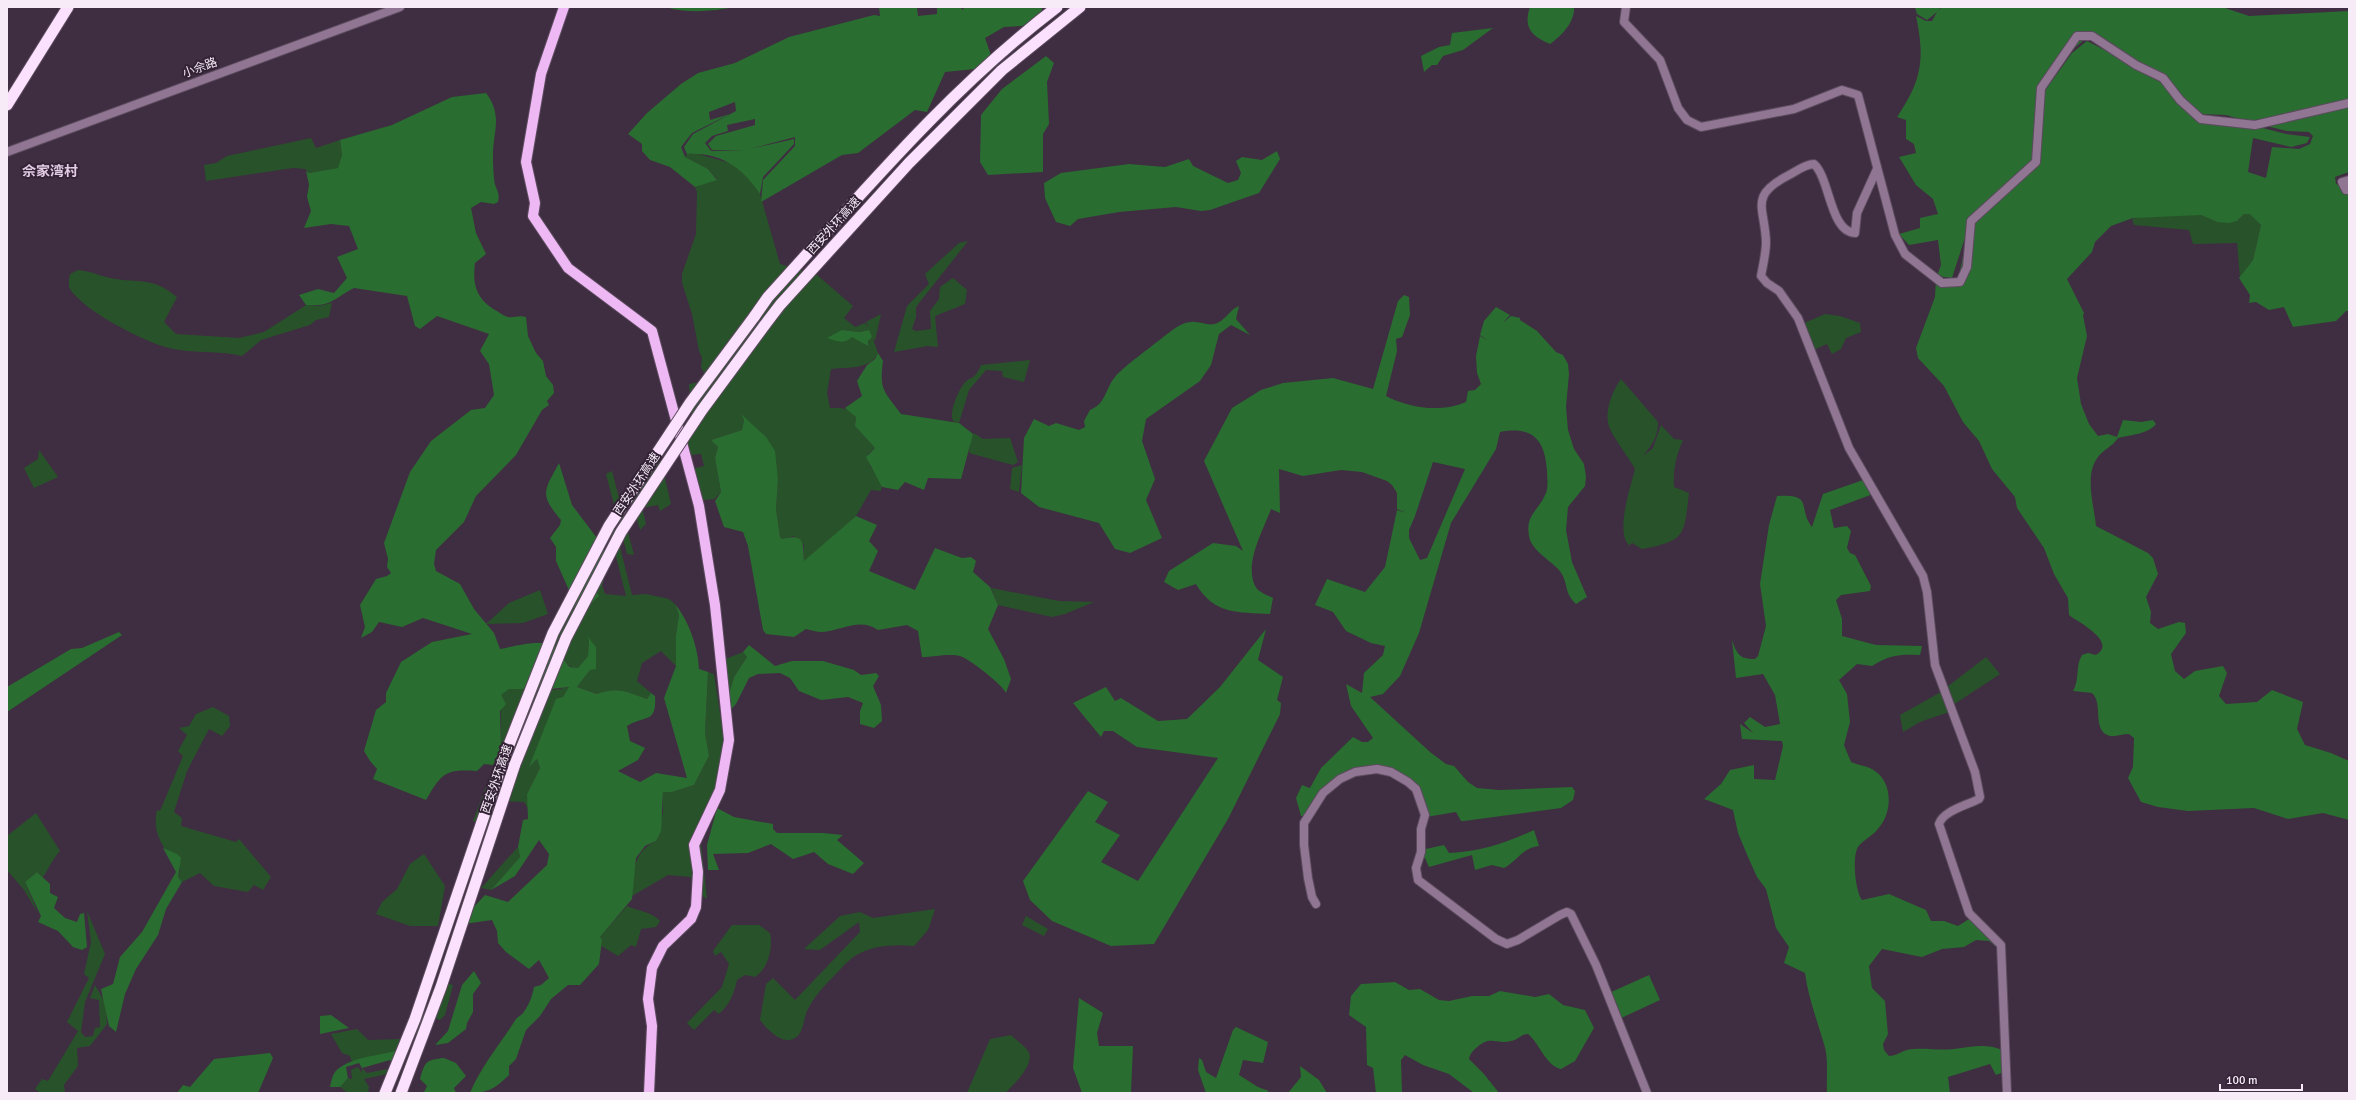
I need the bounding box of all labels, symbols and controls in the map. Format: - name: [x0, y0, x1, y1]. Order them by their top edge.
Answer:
- street label: 小佘路: [181, 55, 219, 81]
- district label: 佘家湾村: [22, 163, 78, 180]
- street label: 西安外环高速: [804, 194, 864, 258]
- street label: 西安外环高速: [611, 450, 663, 518]
- street label: 西安外环高速: [478, 743, 516, 815]
- scale bar: [2220, 1066, 2302, 1092]
- text: 100 m: [2226, 1073, 2258, 1088]

